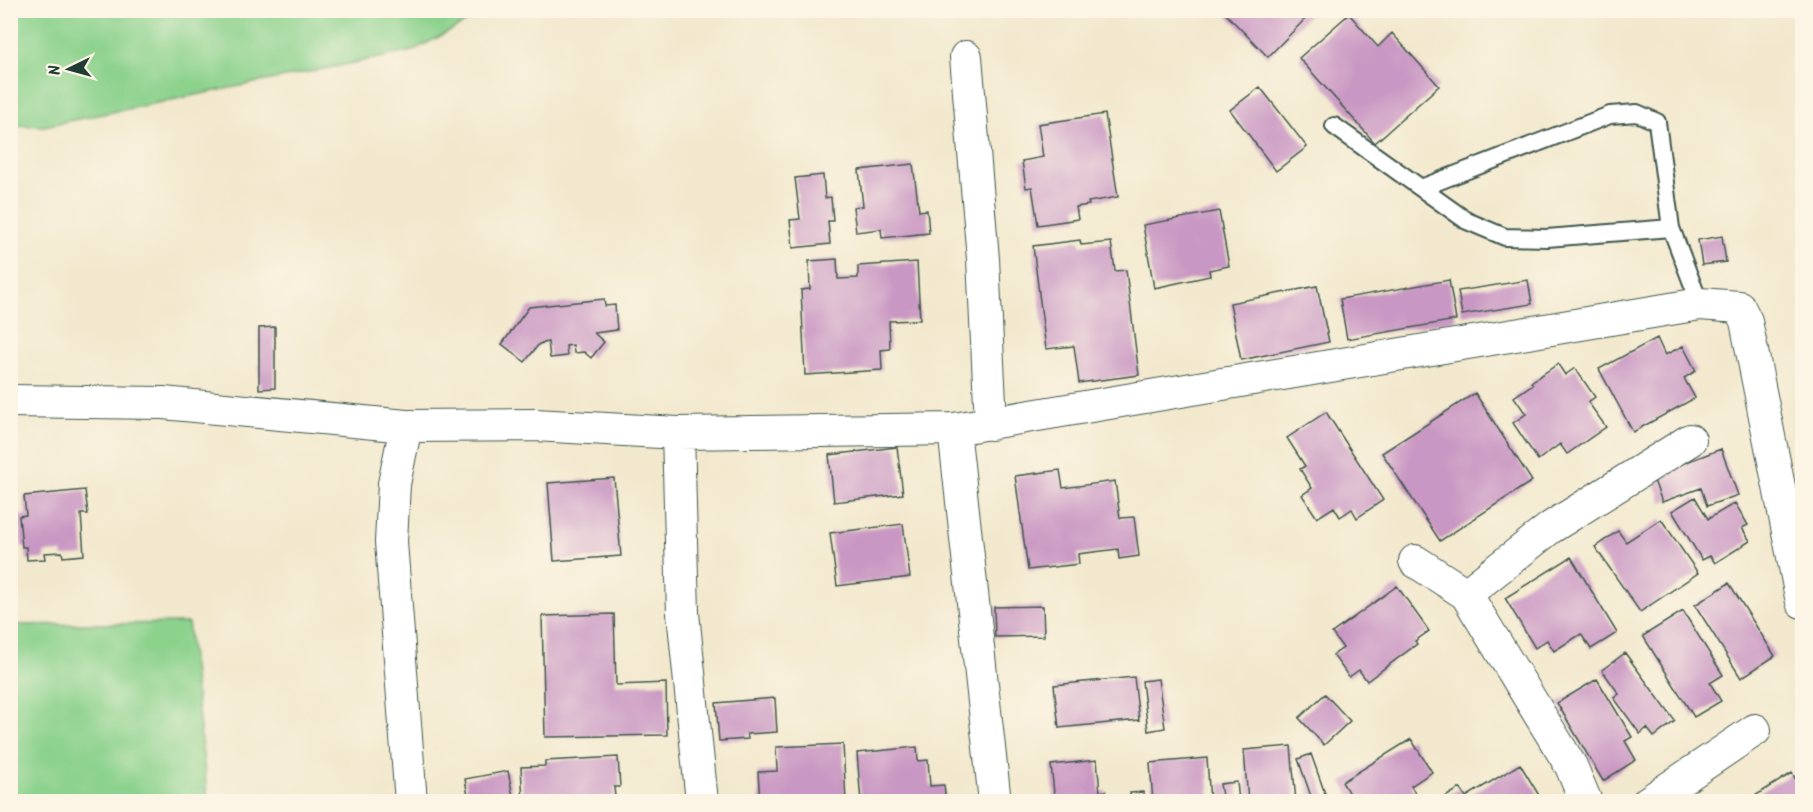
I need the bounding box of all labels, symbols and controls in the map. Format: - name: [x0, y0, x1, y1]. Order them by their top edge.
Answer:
- north arrow: [39, 39, 99, 99]
- text: N: [43, 64, 68, 76]

